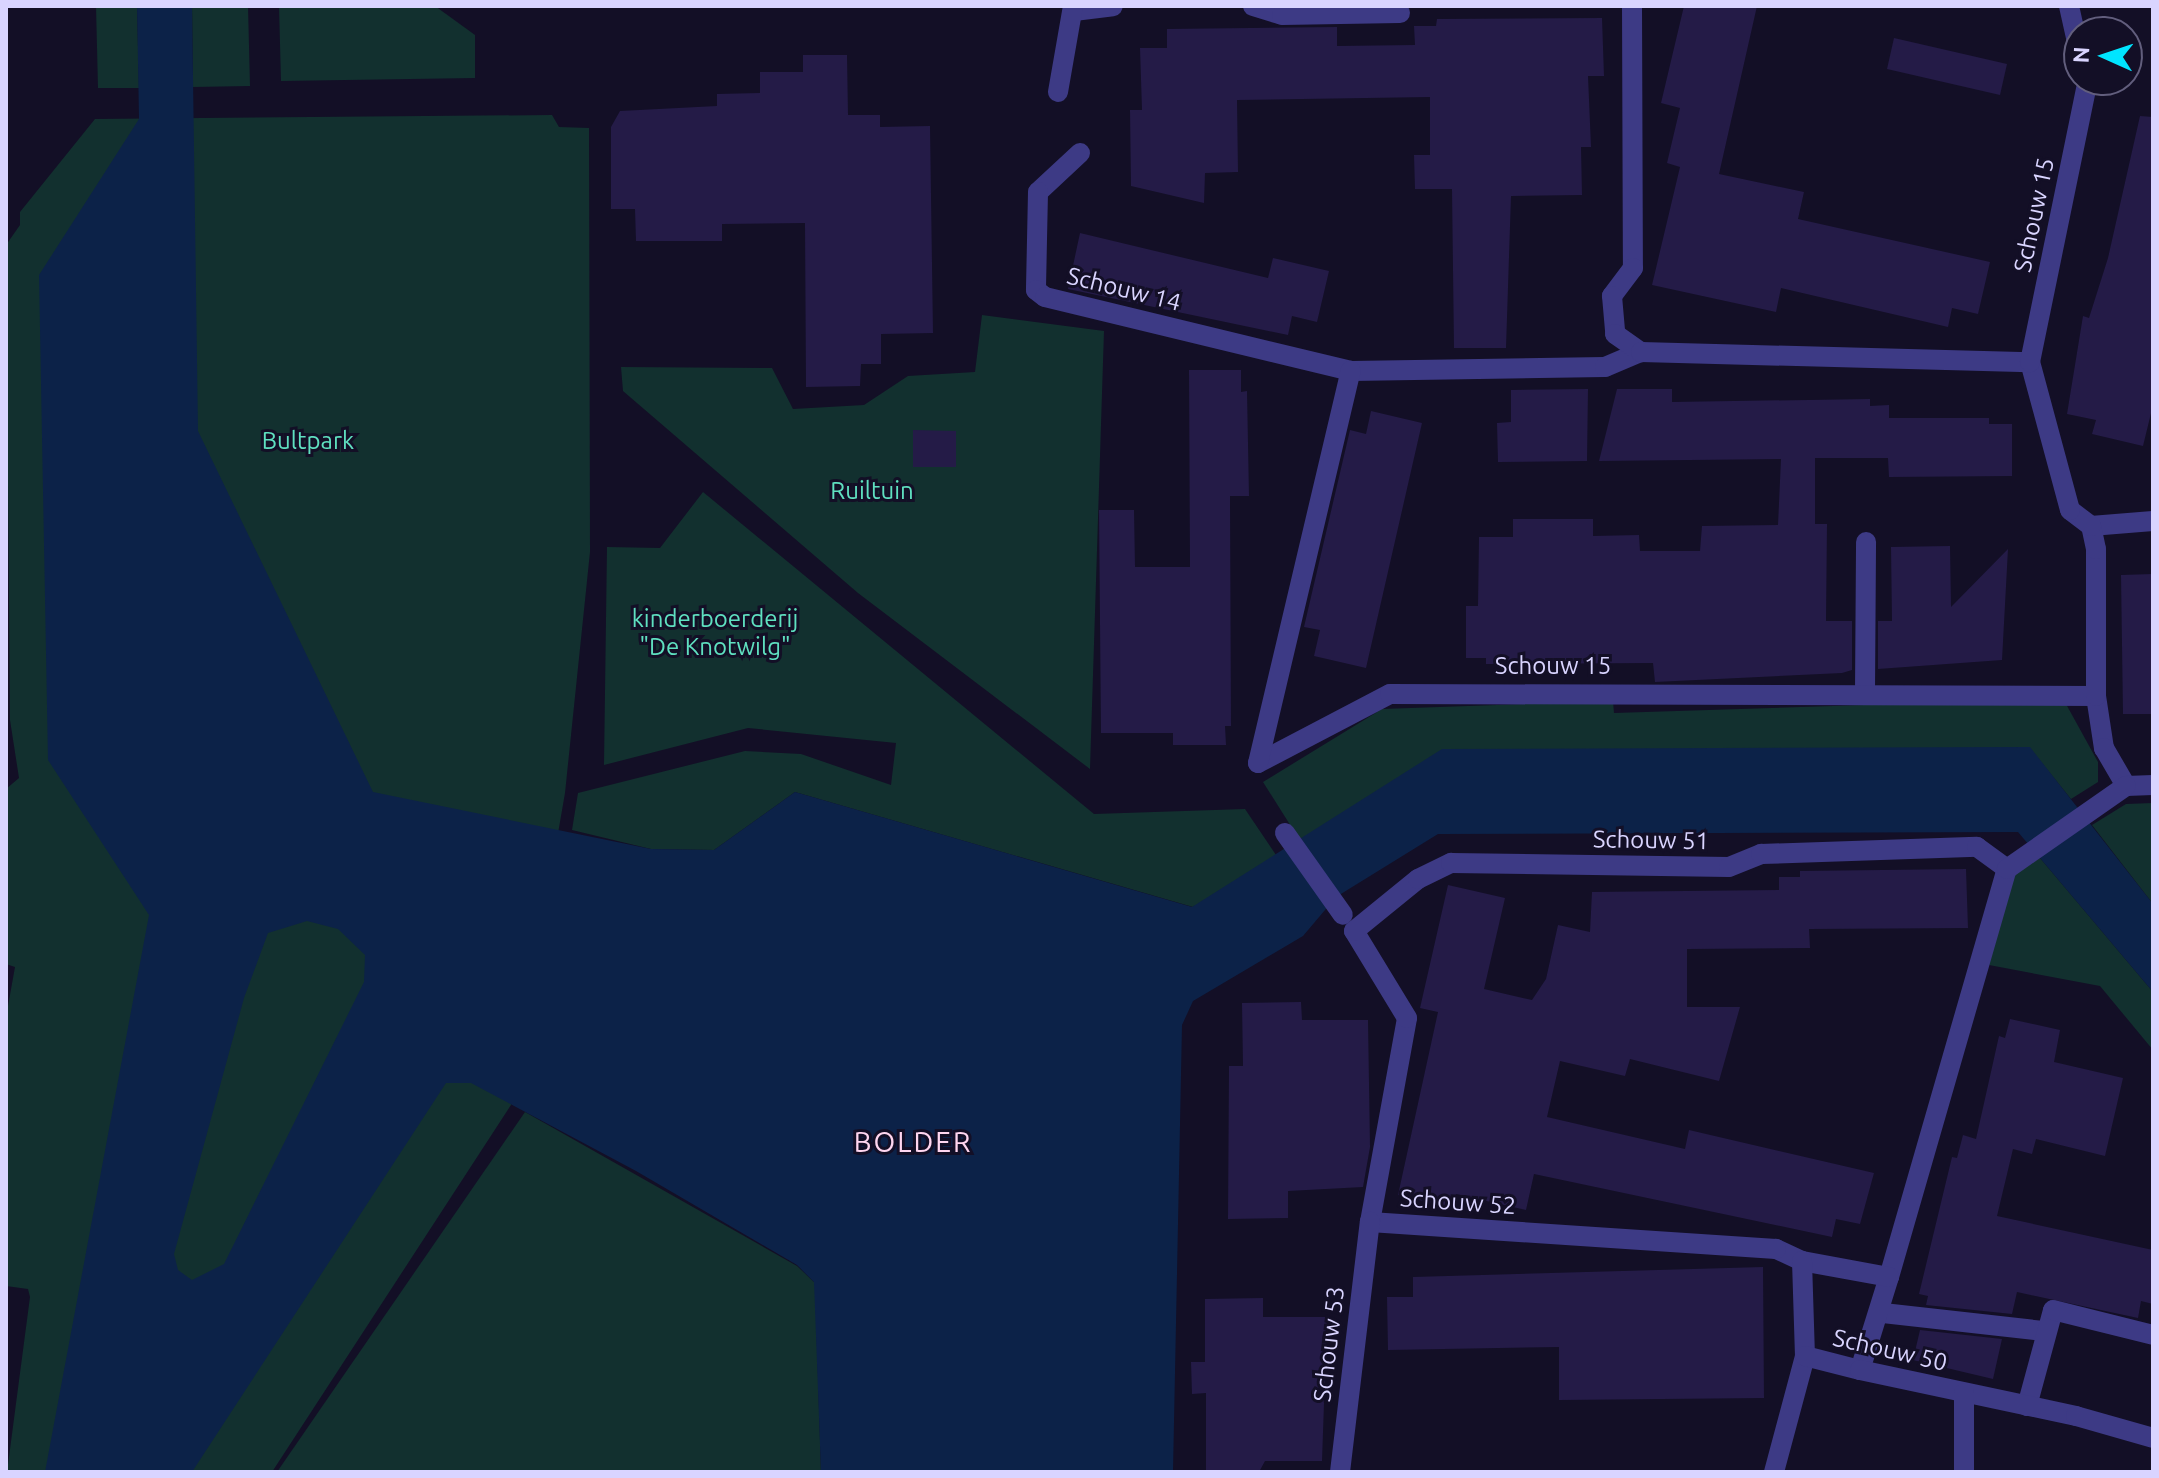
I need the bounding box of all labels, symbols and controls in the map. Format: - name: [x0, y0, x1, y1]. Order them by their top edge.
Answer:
- north arrow: [2063, 16, 2143, 96]
- text: N: [2068, 46, 2093, 64]
- street label: Schouw 15: [2008, 155, 2060, 275]
- street label: Schouw 14: [1064, 261, 1184, 317]
- park label: Bultpark: [262, 427, 354, 455]
- park label: Ruiltuin: [830, 477, 914, 505]
- park label: kinderboerderij "De Knotwilg": [632, 605, 798, 661]
- street label: Schouw 15: [1495, 652, 1611, 680]
- street label: Schouw 51: [1593, 825, 1709, 855]
- district label: BOLDER: [854, 1125, 972, 1159]
- street label: Schouw 52: [1399, 1184, 1517, 1220]
- street label: Schouw 53: [1308, 1285, 1350, 1403]
- street label: Schouw 50: [1830, 1323, 1950, 1377]

